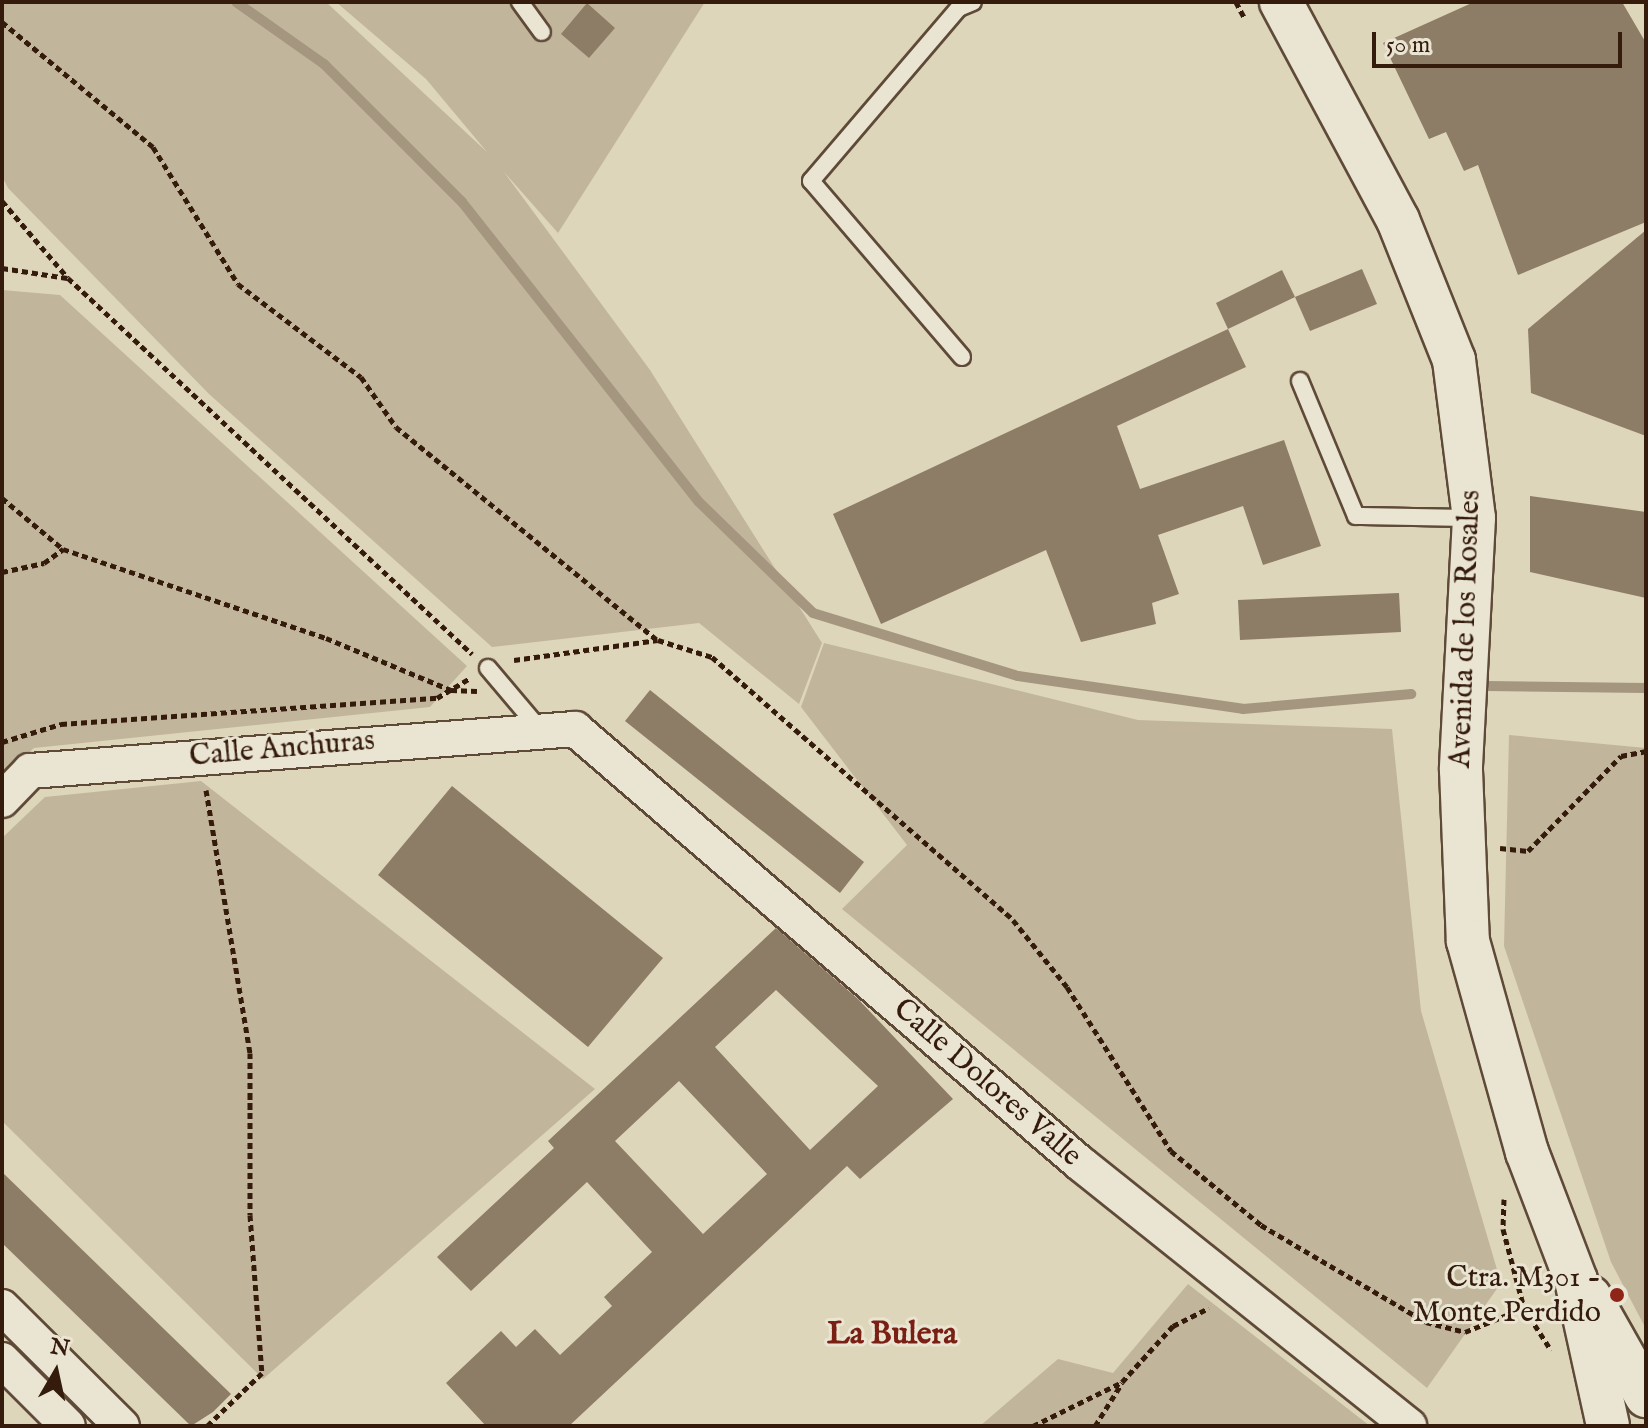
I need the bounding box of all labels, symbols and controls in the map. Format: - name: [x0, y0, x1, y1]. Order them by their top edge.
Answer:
- scale bar: [1376, 16, 1626, 66]
- text: 50 m: [1386, 30, 1430, 61]
- street label: Avenida de los Rosales: [1443, 489, 1489, 769]
- street label: Calle Anchuras: [188, 723, 376, 775]
- street label: Calle Dolores Valle: [885, 991, 1089, 1175]
- place label: Ctra. M301 - Monte Perdido: [1413, 1260, 1601, 1330]
- marker: Ctra. M301 - Monte Perdido: [1608, 1286, 1626, 1304]
- district label: La Bulera: [827, 1316, 957, 1354]
- north arrow: [16, 1332, 96, 1412]
- text: N: [48, 1333, 71, 1364]

